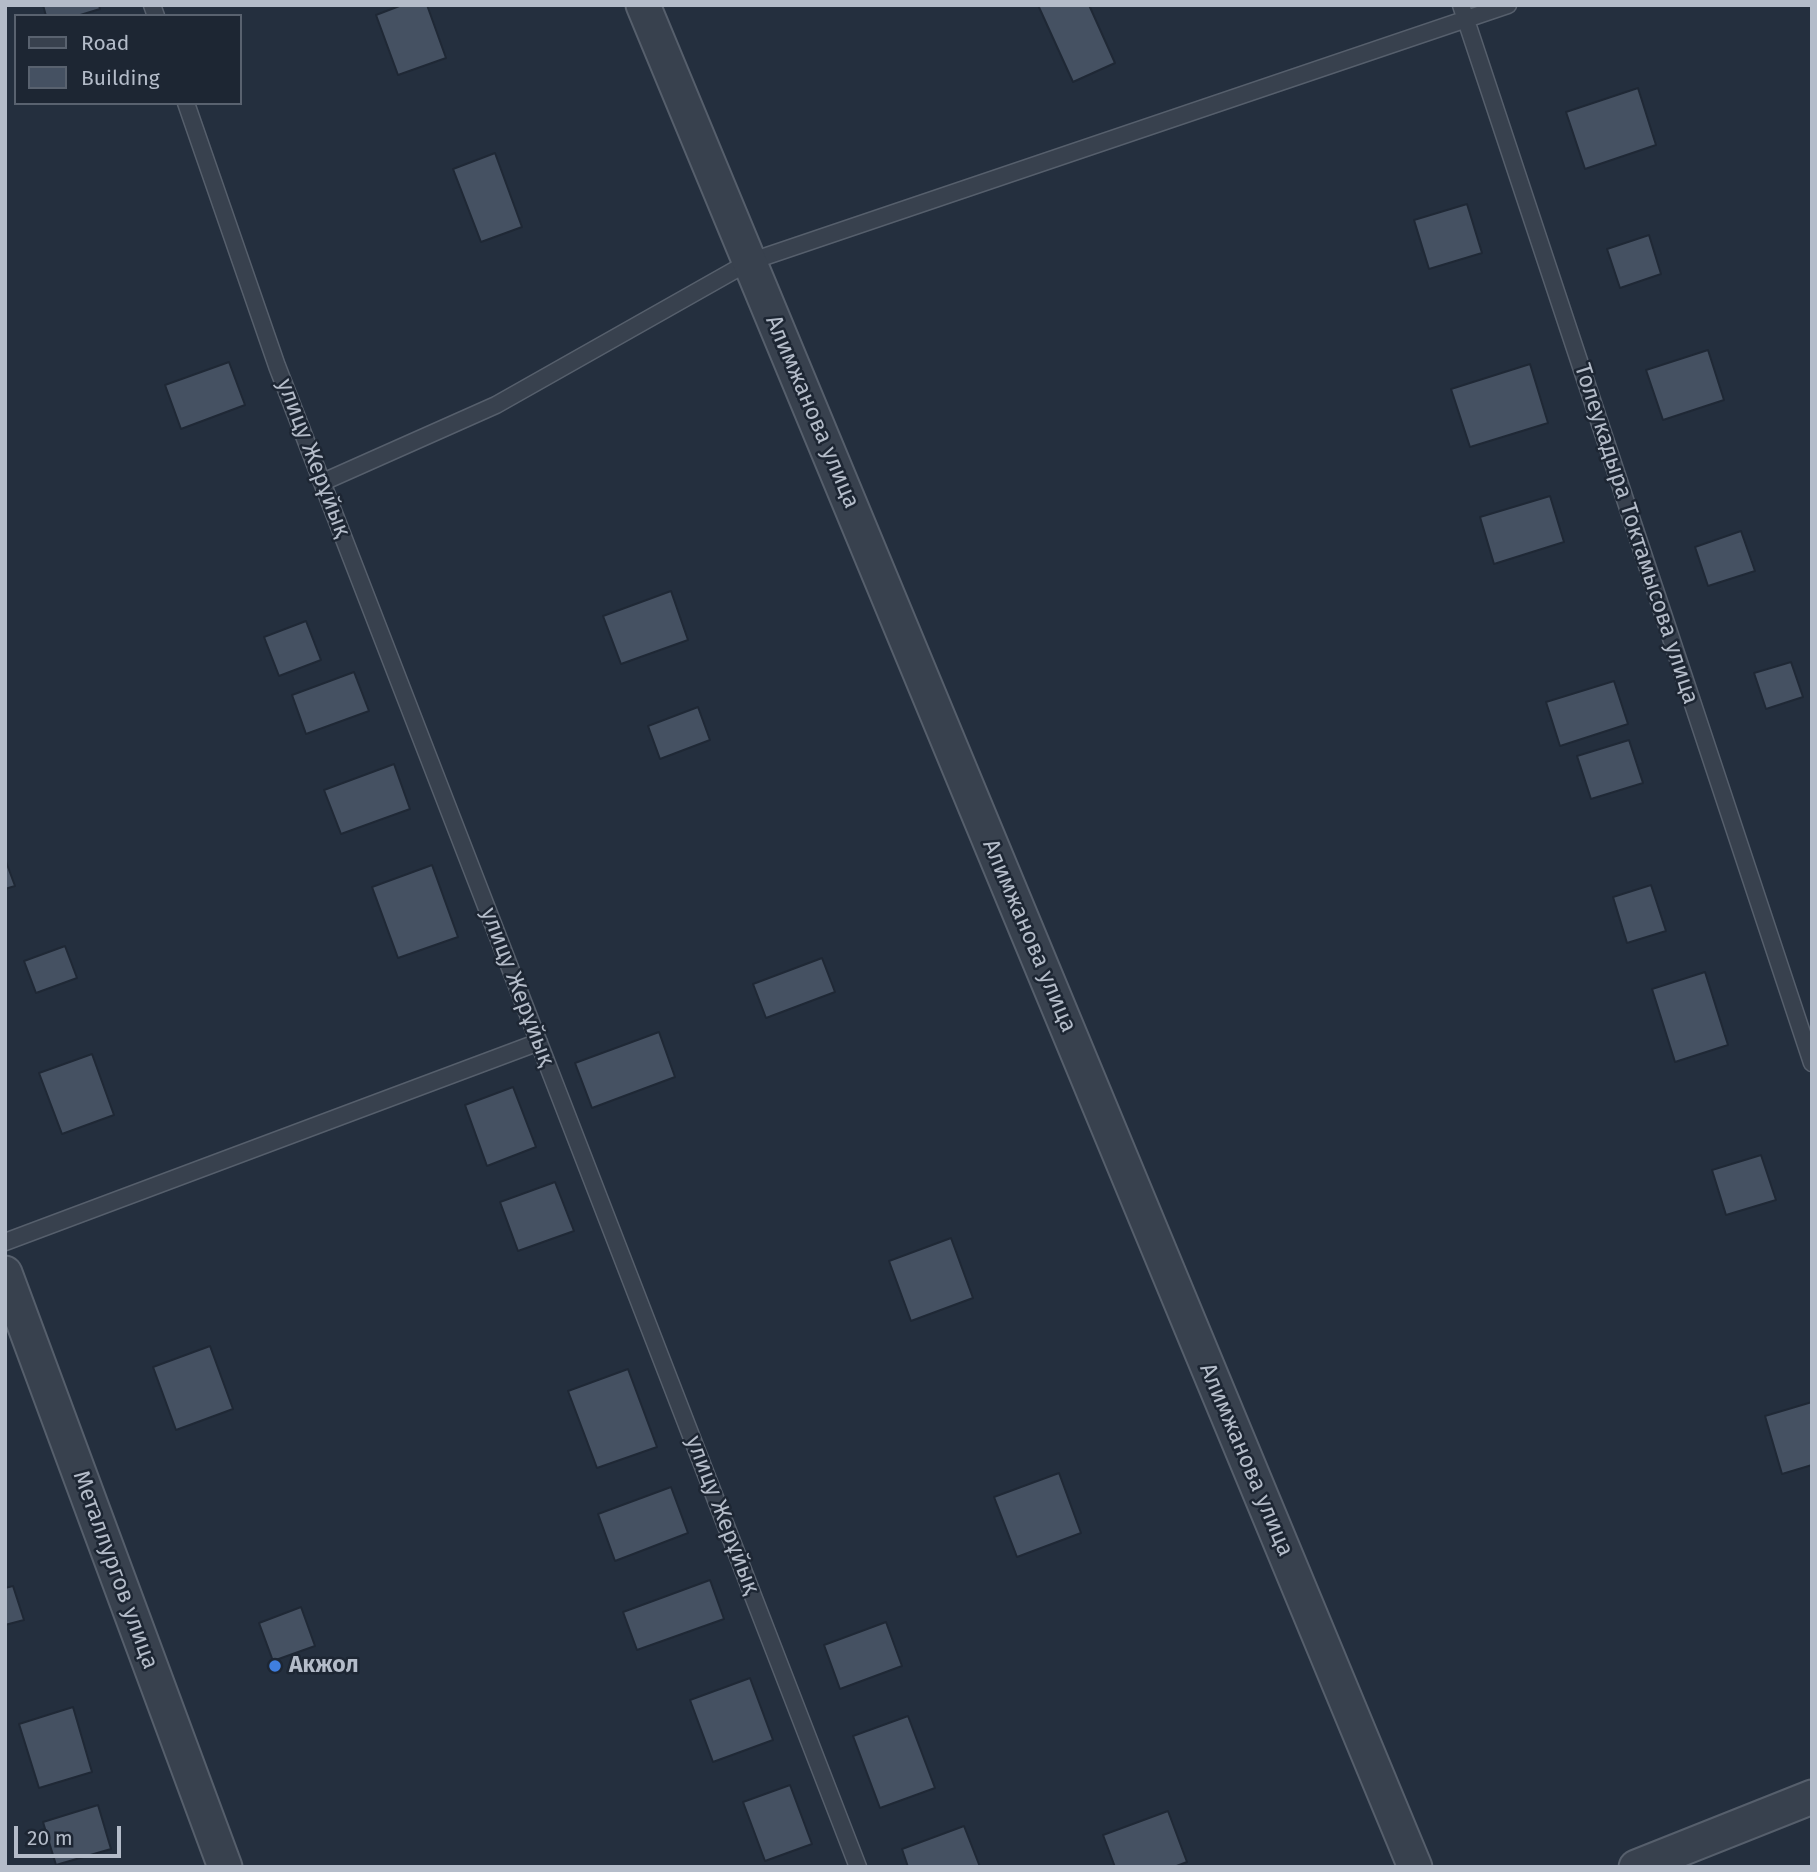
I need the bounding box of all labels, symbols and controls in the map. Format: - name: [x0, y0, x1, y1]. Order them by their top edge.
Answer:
- legend: [14, 14, 242, 105]
- text: Road: [81, 30, 129, 56]
- text: Building: [81, 65, 160, 91]
- street label: Алимжанова улица: [759, 311, 865, 513]
- street label: Толеукадыра Токтамысова улица: [1568, 360, 1704, 708]
- street label: улицу Жерұйық: [270, 375, 356, 541]
- street label: Алимжанова улица: [976, 835, 1082, 1037]
- street label: улицу Жерұйық: [474, 904, 560, 1070]
- street label: Алимжанова улица: [1193, 1359, 1299, 1561]
- street label: улицу Жерұйық: [679, 1432, 765, 1598]
- street label: Металлургов улица: [66, 1467, 164, 1673]
- place label: Акжол: [289, 1652, 359, 1680]
- marker: Акжол: [267, 1658, 283, 1674]
- scale bar: [18, 1812, 124, 1856]
- text: 20 m: [27, 1825, 73, 1851]

